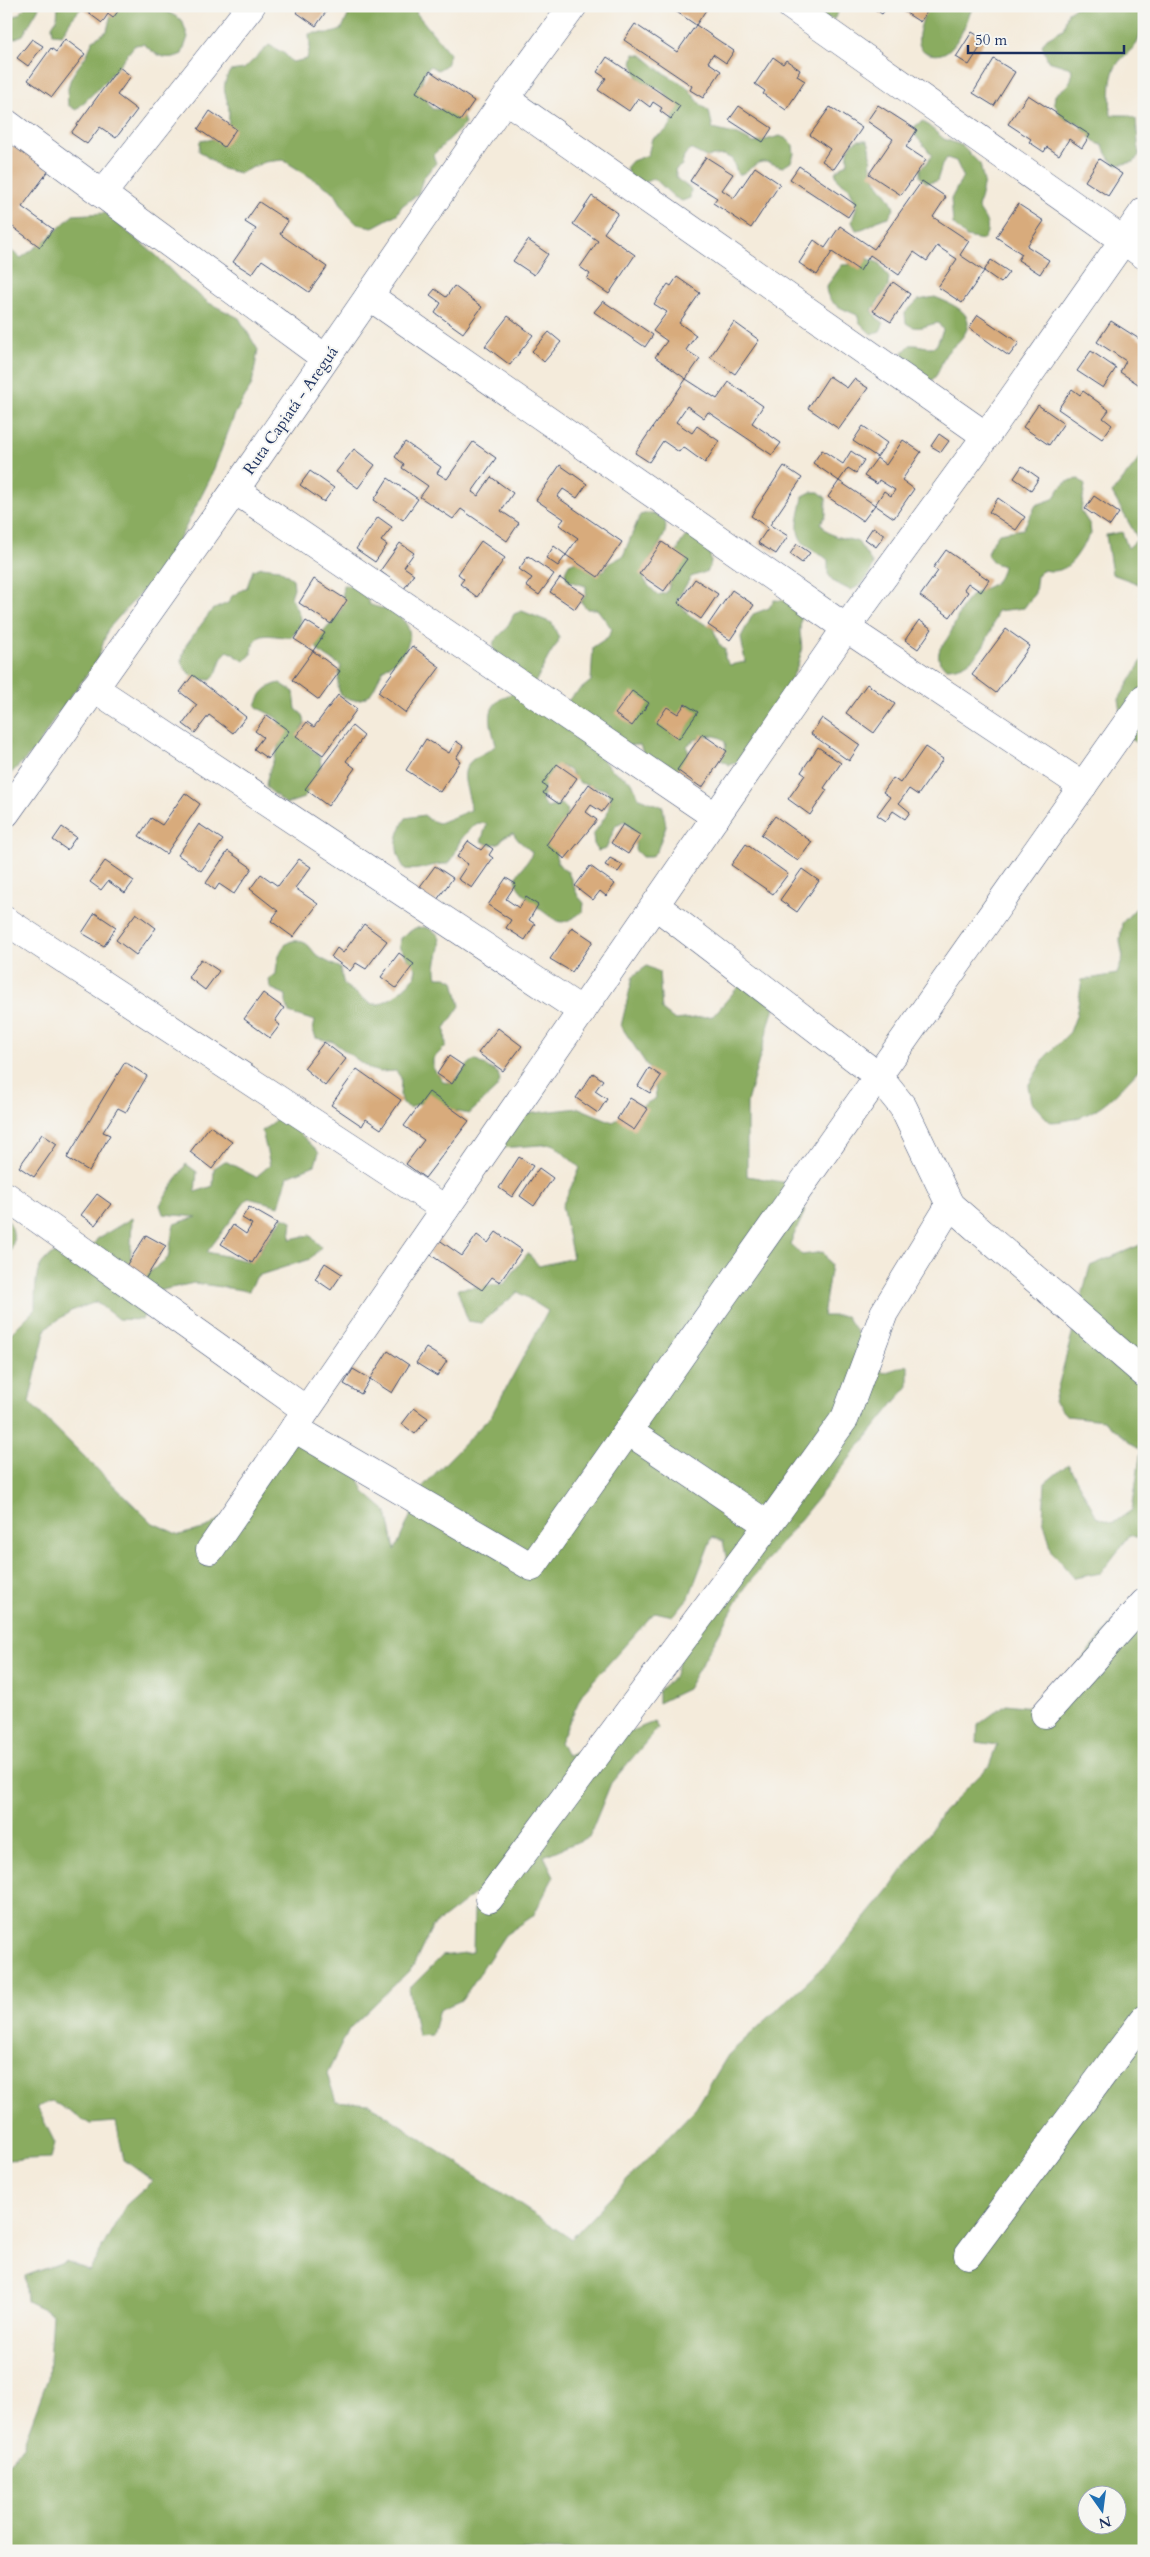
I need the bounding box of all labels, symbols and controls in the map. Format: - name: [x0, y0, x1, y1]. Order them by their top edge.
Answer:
- scale bar: [968, 22, 1124, 54]
- text: 50 m: [975, 30, 1007, 50]
- street label: Ruta Capiatá - Areguá: [238, 342, 343, 479]
- north arrow: [1078, 2484, 1128, 2534]
- text: N: [1097, 2511, 1113, 2533]

